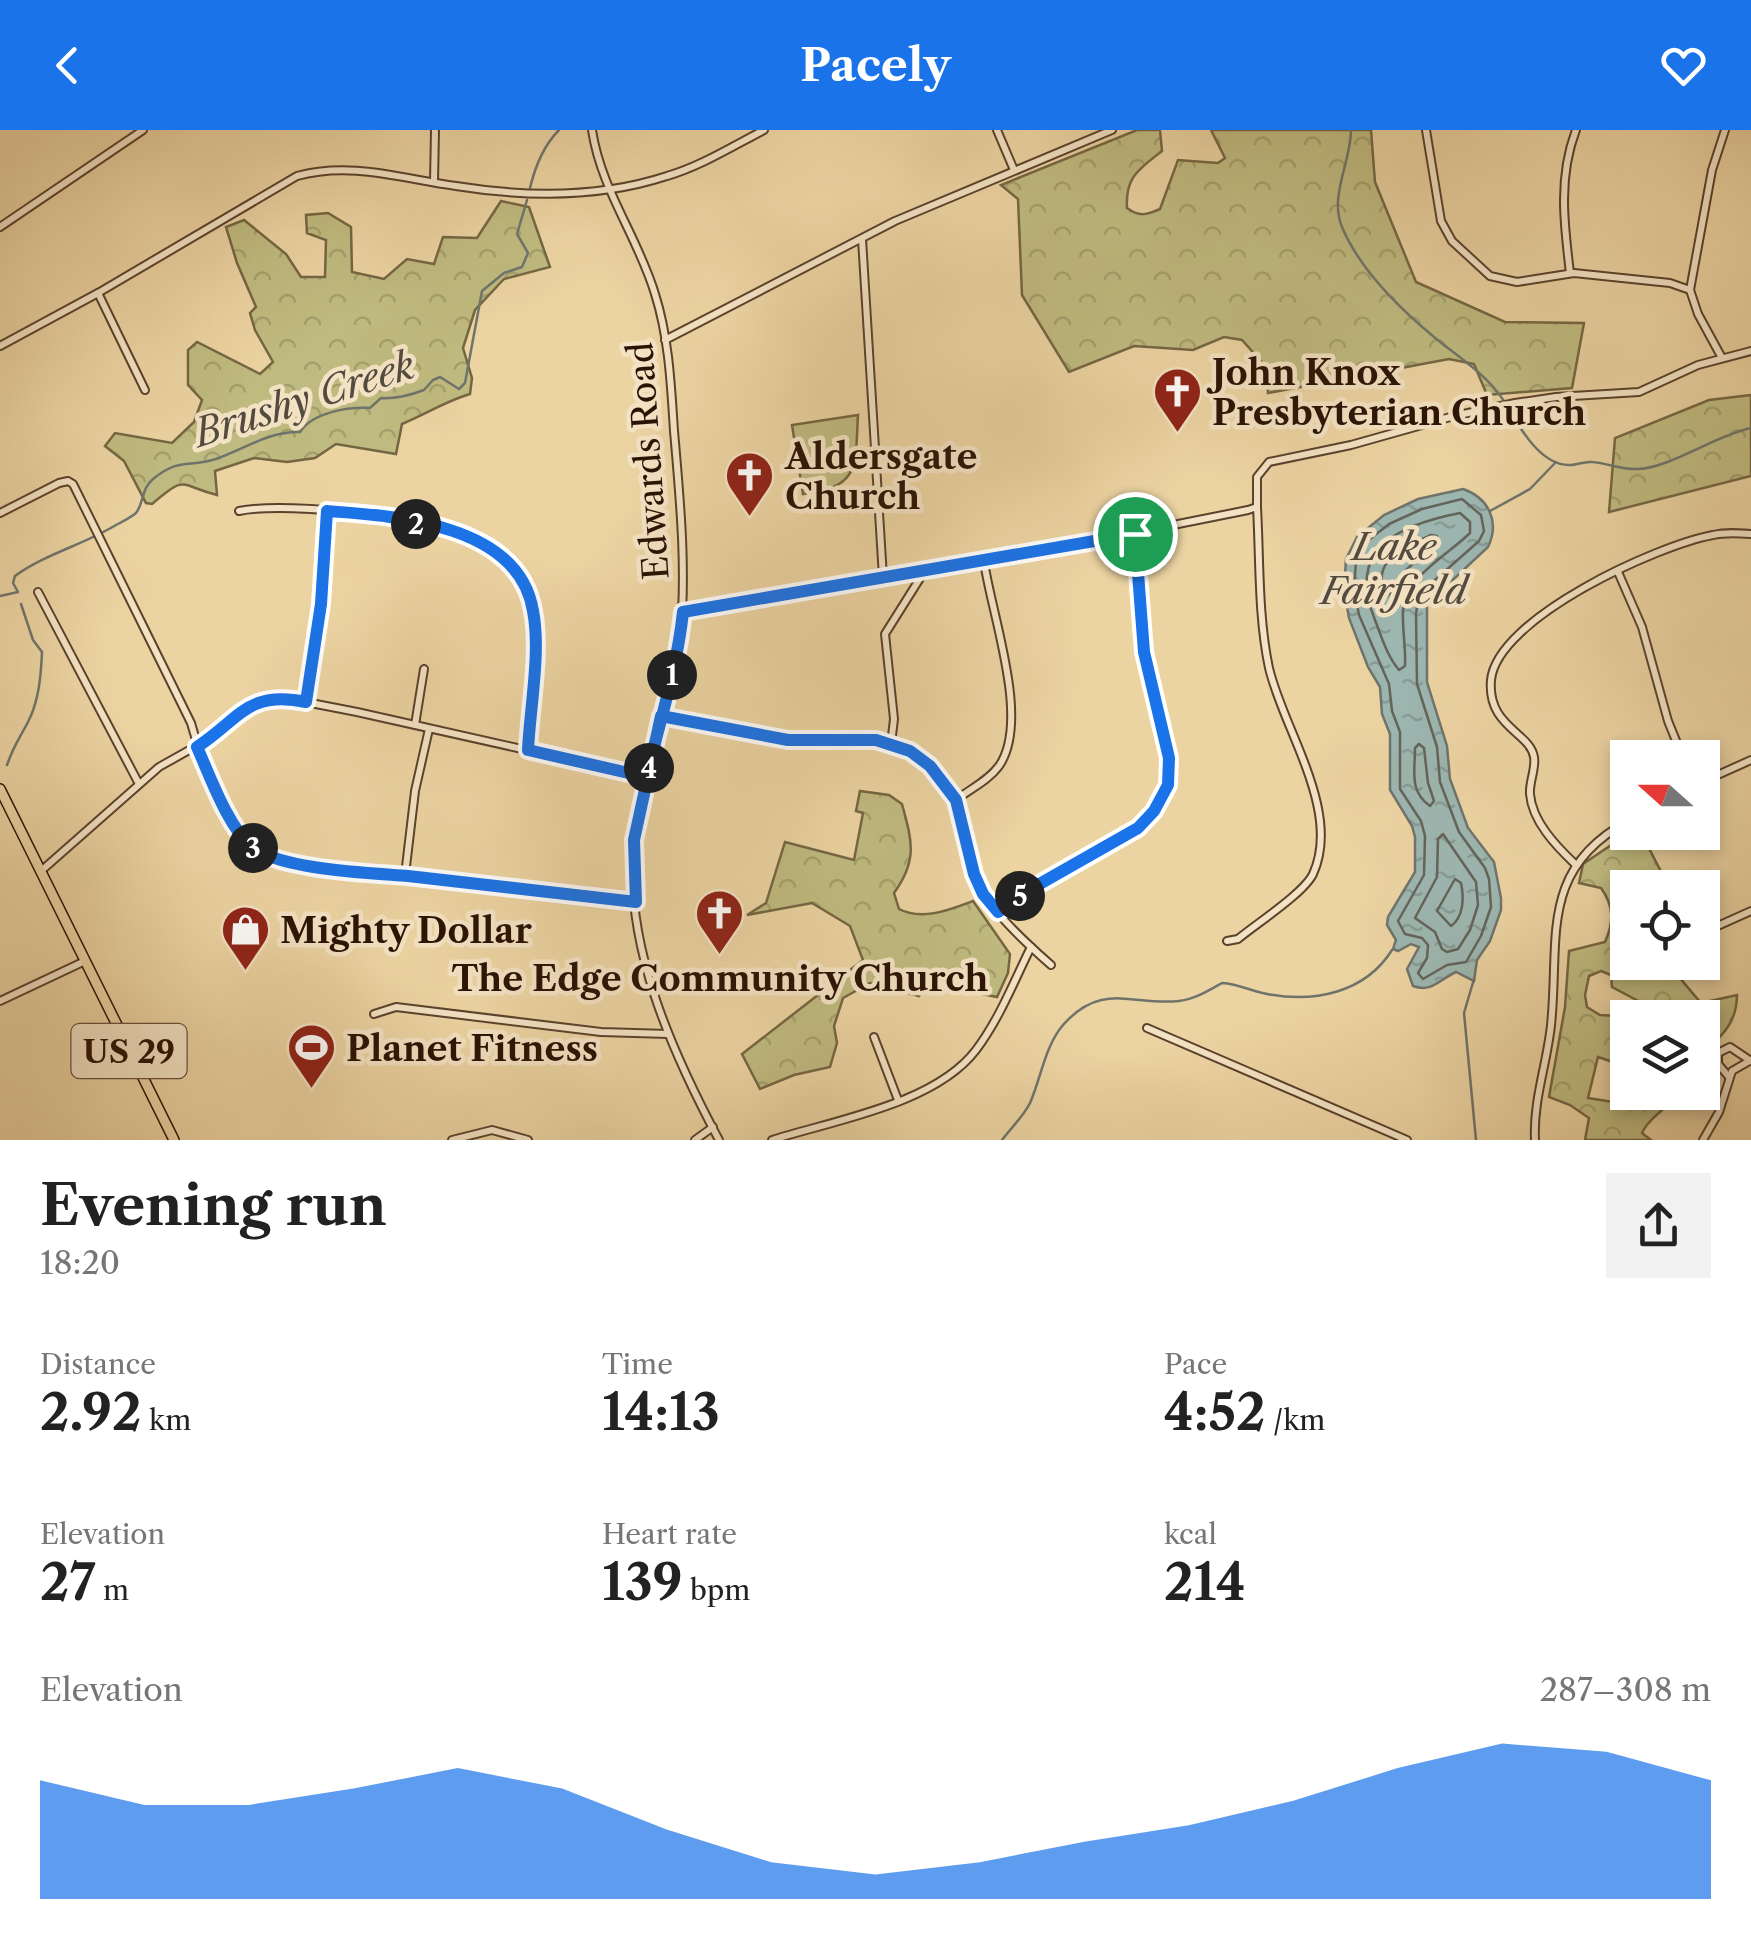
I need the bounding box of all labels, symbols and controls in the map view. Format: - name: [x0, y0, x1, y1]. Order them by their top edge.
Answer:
- text: Pacely: [800, 37, 951, 93]
- icon: back: [40, 38, 95, 93]
- icon: heart: [1656, 38, 1711, 93]
- water label: Brushy Creek: [185, 341, 421, 458]
- street label: Edwards Road: [618, 341, 678, 581]
- place label: John Knox Presbyterian Church: [1206, 351, 1586, 434]
- church icon: John Knox Presbyterian Church: [1151, 366, 1203, 434]
- place label: Aldersgate Church: [784, 435, 977, 518]
- church icon: Aldersgate Church: [724, 450, 776, 518]
- pin: [1093, 492, 1178, 577]
- pin: 2: [391, 499, 441, 549]
- text: 2: [408, 507, 424, 541]
- icon: arrive: [1108, 507, 1163, 562]
- water label: Lake Fairfield: [1318, 523, 1471, 614]
- pin: 1: [647, 650, 697, 700]
- text: 1: [666, 658, 678, 692]
- north arrow: [1610, 740, 1720, 850]
- map controls: [1610, 740, 1720, 1110]
- pin: 4: [624, 743, 674, 793]
- text: 4: [641, 751, 657, 785]
- pin: 3: [228, 823, 278, 873]
- text: 3: [245, 831, 261, 865]
- button: locate: [1610, 870, 1720, 980]
- pin: 5: [995, 871, 1045, 921]
- text: 5: [1012, 879, 1028, 913]
- church icon: The Edge Community Church: [694, 888, 746, 956]
- shop icon: Mighty Dollar: [219, 904, 271, 972]
- place label: Mighty Dollar: [280, 909, 532, 952]
- place label: The Edge Community Church: [451, 957, 989, 1000]
- button: layers: [1610, 1000, 1720, 1110]
- sports icon: Planet Fitness: [285, 1022, 337, 1090]
- road number: US 29: [72, 1024, 186, 1078]
- place label: Planet Fitness: [346, 1027, 598, 1070]
- text: Evening run: [40, 1172, 387, 1239]
- button: share: [1606, 1173, 1711, 1278]
- text: 18:20: [40, 1243, 120, 1282]
- text: Distance: [40, 1347, 156, 1381]
- text: Time: [602, 1347, 673, 1381]
- text: Pace: [1164, 1347, 1227, 1381]
- text: 2.92: [40, 1381, 142, 1443]
- text: 14:13: [602, 1381, 720, 1443]
- text: 4:52: [1164, 1381, 1266, 1443]
- text: km: [142, 1403, 191, 1437]
- text: /km: [1266, 1403, 1325, 1437]
- text: Elevation: [40, 1517, 165, 1551]
- text: Heart rate: [602, 1517, 737, 1551]
- text: kcal: [1164, 1517, 1217, 1551]
- text: 27: [40, 1551, 96, 1613]
- text: 139: [602, 1551, 683, 1613]
- text: 214: [1164, 1551, 1246, 1613]
- text: m: [96, 1573, 129, 1607]
- text: bpm: [683, 1573, 750, 1607]
- text: Elevation: [40, 1670, 183, 1709]
- text: 287–308 m: [1540, 1670, 1711, 1709]

